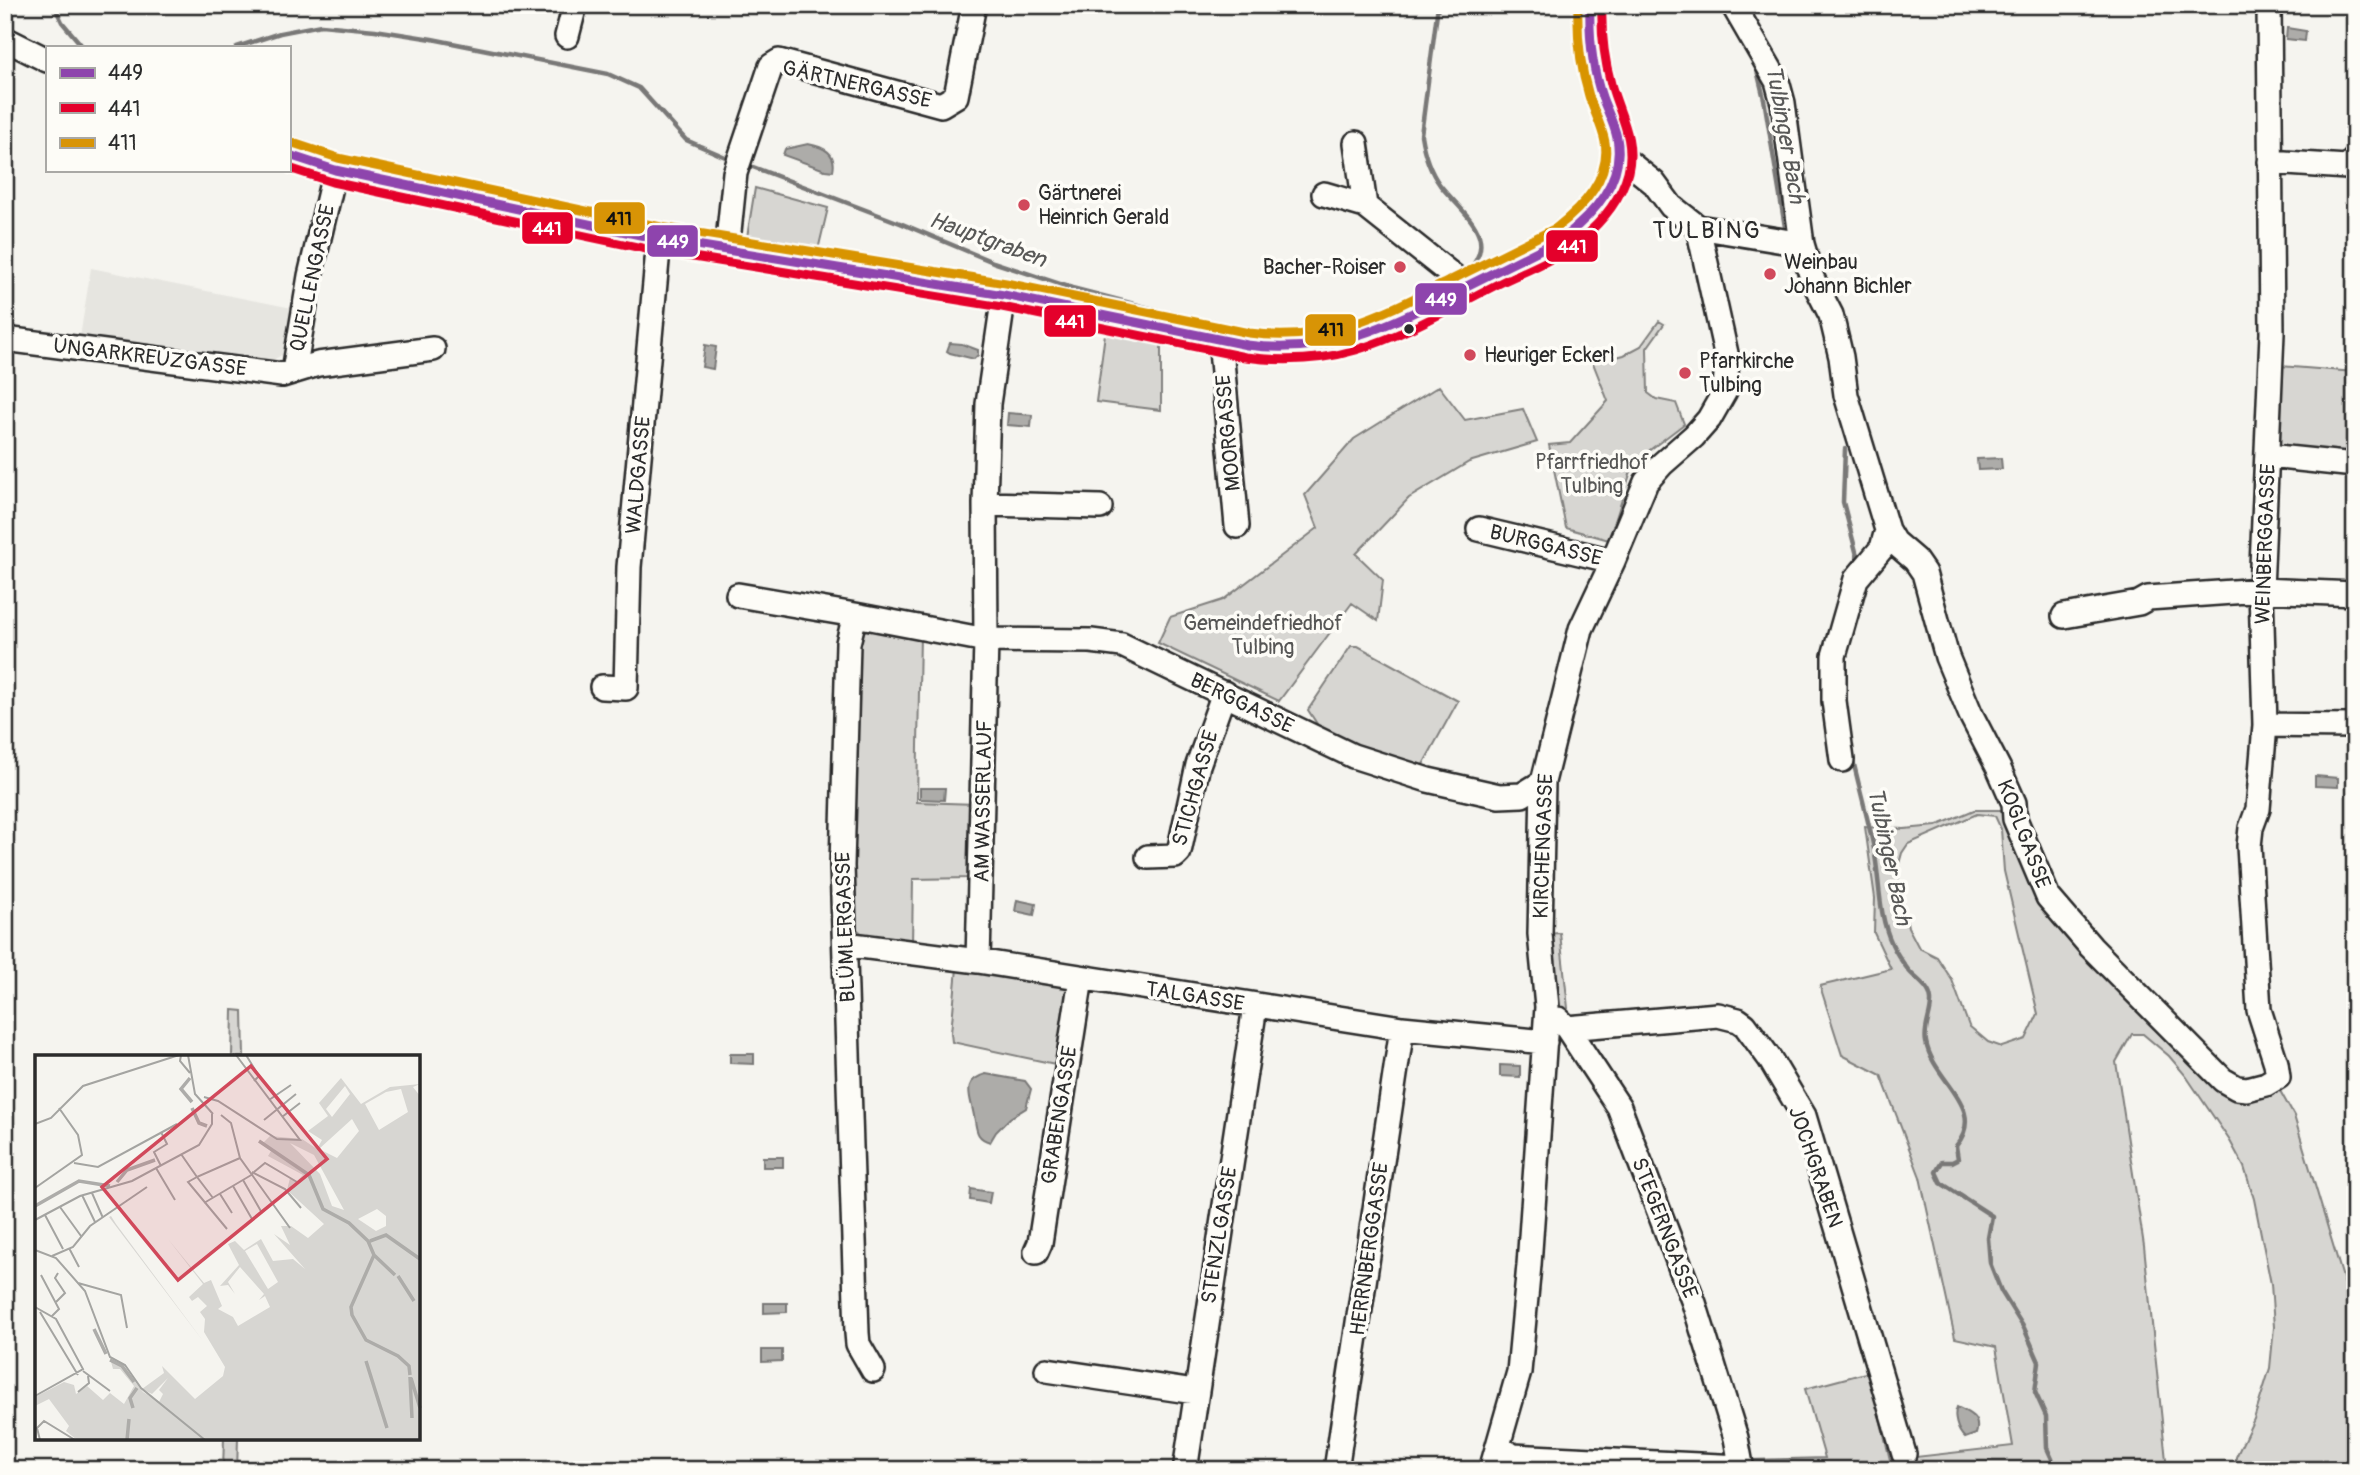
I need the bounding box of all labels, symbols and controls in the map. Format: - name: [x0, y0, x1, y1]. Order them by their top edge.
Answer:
- legend: [46, 46, 290, 172]
- street label: GÄRTNERGASSE: [780, 54, 934, 115]
- text: 449: [108, 60, 143, 87]
- water label: Tulbinger Bach: [1759, 63, 1812, 207]
- text: 441: [108, 96, 141, 123]
- text: 411: [108, 130, 137, 157]
- place label: Gärtnerei Heinrich Gerald: [1038, 180, 1169, 231]
- marker: Gärtnerei Heinrich Gerald: [1016, 197, 1032, 213]
- line badge: 411: [593, 201, 646, 235]
- street label: QUELLENGASSE: [284, 202, 341, 354]
- water label: Hauptgraben: [925, 205, 1051, 274]
- text: 411: [606, 207, 632, 231]
- line badge: 441: [521, 211, 574, 245]
- district label: TULBING: [1652, 216, 1762, 245]
- text: 441: [532, 217, 562, 241]
- line badge: 449: [646, 224, 699, 258]
- line badge: 441: [1545, 229, 1599, 263]
- text: 449: [657, 230, 689, 254]
- text: 441: [1557, 235, 1587, 259]
- place label: Weinbau Johann Bichler: [1784, 249, 1912, 300]
- place label: Bacher-Roiser: [1263, 254, 1387, 281]
- marker: Bacher-Roiser: [1392, 259, 1408, 275]
- marker: Weinbau Johann Bichler: [1762, 266, 1778, 282]
- line badge: 449: [1414, 282, 1468, 316]
- text: 449: [1425, 288, 1457, 312]
- line badge: 441: [1043, 304, 1097, 338]
- text: 441: [1055, 310, 1085, 334]
- line badge: 411: [1304, 313, 1357, 347]
- text: 411: [1318, 318, 1344, 342]
- unlabelled marker: [1402, 322, 1416, 336]
- street label: UNGARKREUZGASSE: [52, 332, 248, 383]
- place label: Heuriger Eckerl: [1484, 342, 1615, 369]
- marker: Heuriger Eckerl: [1462, 347, 1478, 363]
- place label: Pfarrkirche Tulbing: [1699, 348, 1795, 399]
- marker: Pfarrkirche Tulbing: [1677, 365, 1693, 381]
- street label: MOORGASSE: [1210, 373, 1247, 492]
- street label: WALDGASSE: [620, 415, 657, 535]
- park label: Pfarrfriedhof Tulbing: [1535, 449, 1650, 500]
- street label: WEINBERGGASSE: [2249, 463, 2282, 625]
- street label: BURGGASSE: [1487, 518, 1605, 572]
- park label: Gemeindefriedhof Tulbing: [1183, 610, 1343, 661]
- street label: BERGGASSE: [1186, 667, 1298, 740]
- street label: AM WASSERLAUF: [969, 719, 998, 883]
- street label: STICHGASSE: [1166, 727, 1225, 849]
- street label: KIRCHENGASSE: [1527, 773, 1560, 919]
- street label: KOGLGASSE: [1990, 776, 2057, 893]
- water label: Tulbinger Bach: [1861, 785, 1918, 929]
- street label: BLÜMLERGASSE: [829, 851, 862, 1003]
- street label: TALGASSE: [1144, 975, 1246, 1018]
- street label: GRABENGASSE: [1035, 1044, 1084, 1186]
- inset map: [35, 1055, 420, 1440]
- street label: JOCHGRABEN: [1782, 1103, 1849, 1231]
- street label: STEGERNGASSE: [1625, 1154, 1704, 1303]
- street label: HERRNBERGGASSE: [1344, 1161, 1395, 1337]
- street label: STENZLGASSE: [1195, 1164, 1244, 1306]

